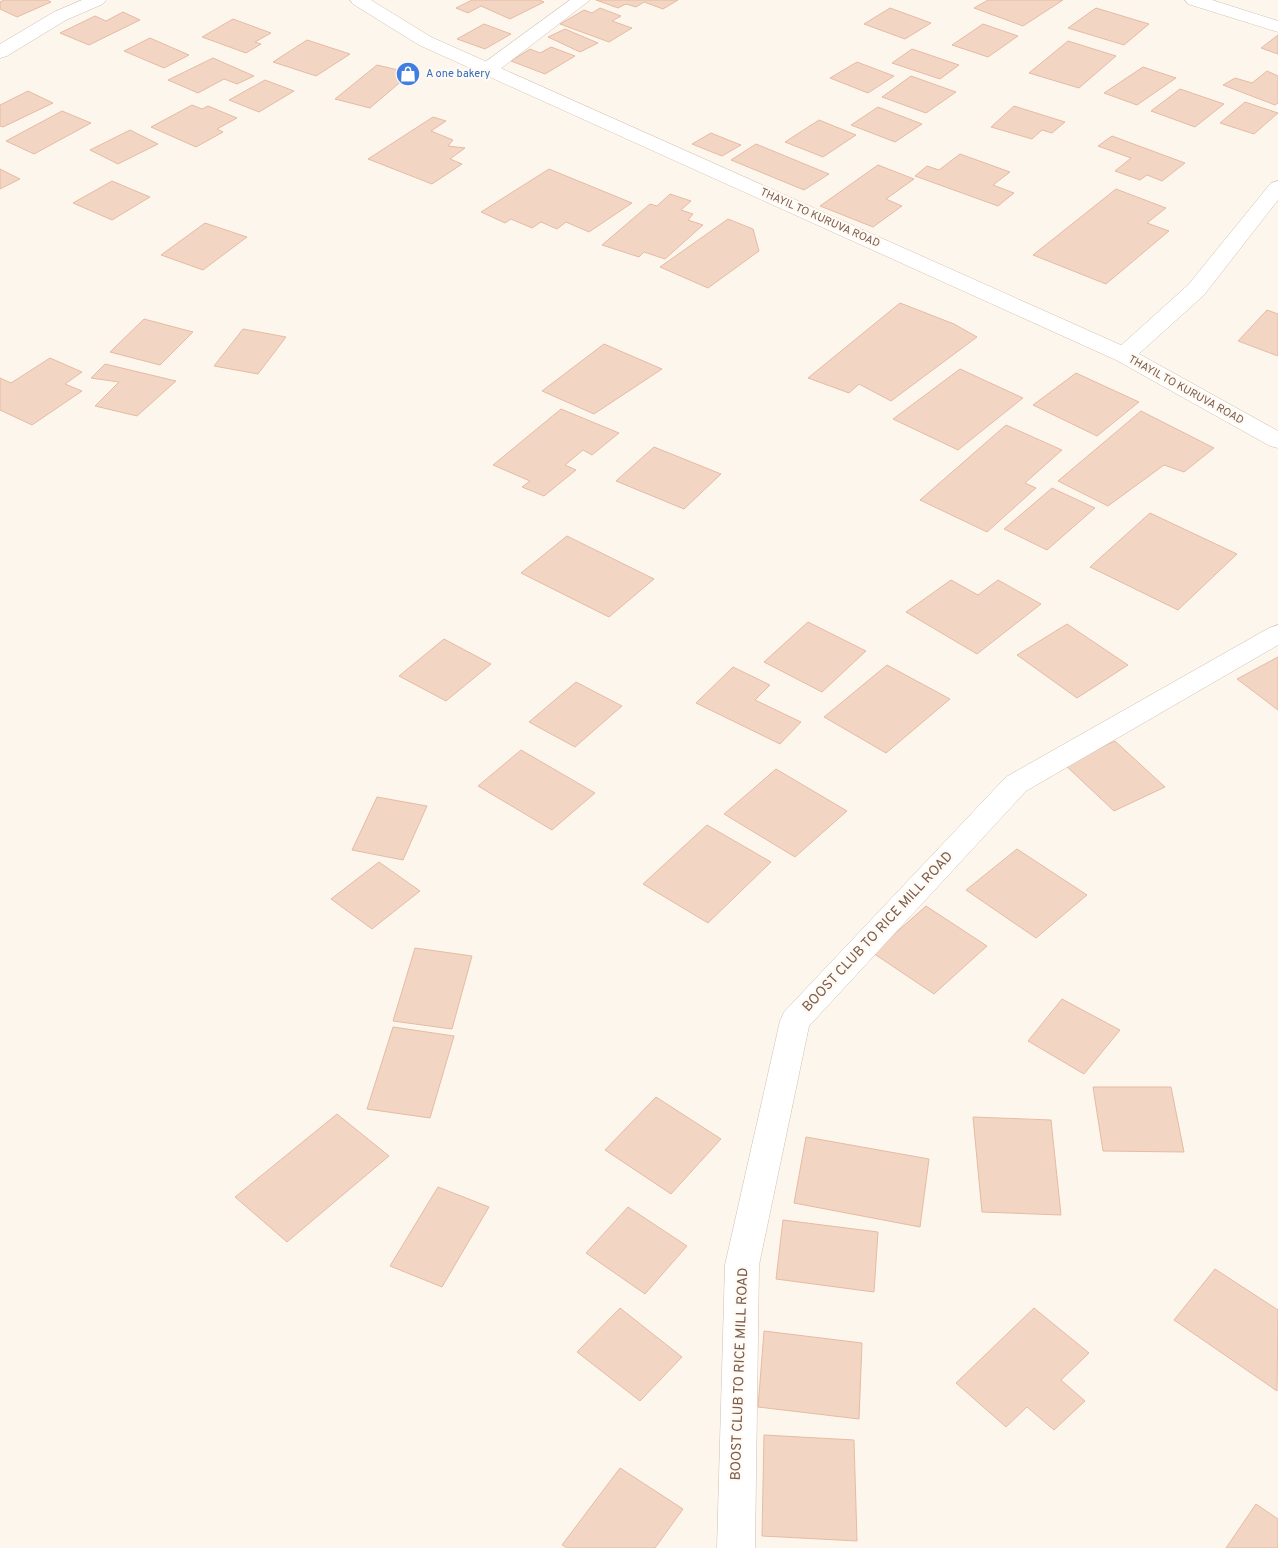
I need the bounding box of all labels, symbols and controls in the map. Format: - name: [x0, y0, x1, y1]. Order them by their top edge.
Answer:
- shop icon: A one bakery: [395, 61, 421, 87]
- place label: A one bakery: [426, 67, 491, 81]
- street label: THAYIL TO KURUVA ROAD: [758, 185, 882, 251]
- street label: THAYIL TO KURUVA ROAD: [1126, 352, 1246, 428]
- street label: BOOST CLUB TO RICE MILL ROAD: [799, 848, 957, 1016]
- street label: BOOST CLUB TO RICE MILL ROAD: [728, 1267, 752, 1481]

